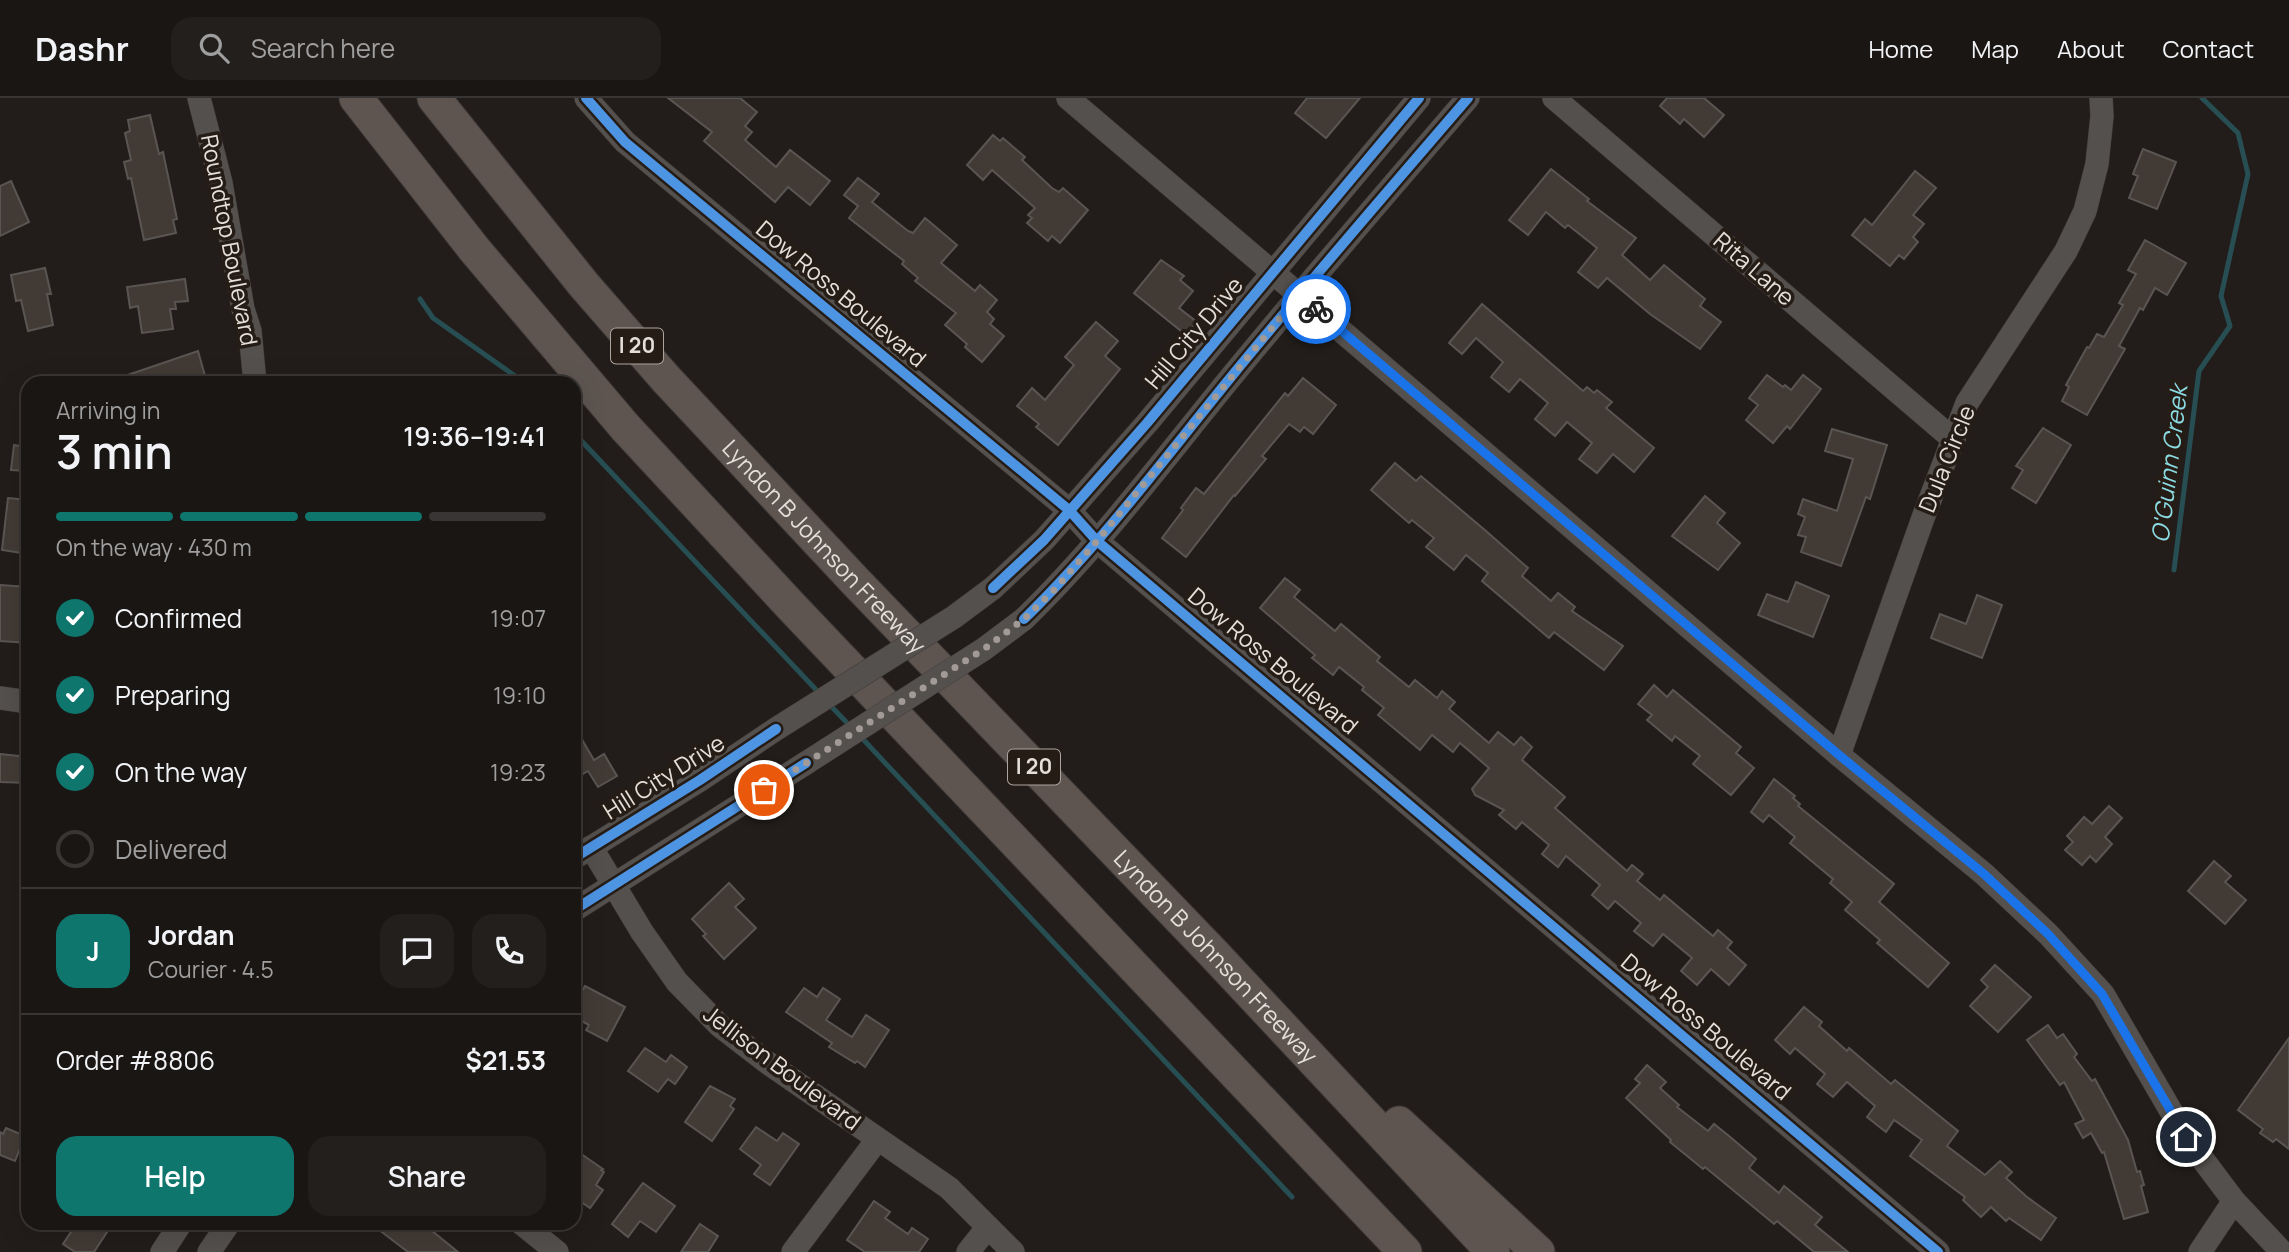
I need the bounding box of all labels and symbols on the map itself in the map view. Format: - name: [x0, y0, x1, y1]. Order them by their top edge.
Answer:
- street label: Roundtop Boulevard: [194, 131, 266, 348]
- street label: Dow Ross Boulevard: [750, 213, 933, 374]
- street label: Rita Lane: [1707, 224, 1802, 312]
- street label: Hill City Drive: [1137, 269, 1250, 395]
- courier: [1281, 274, 1351, 344]
- road number: I 20: [611, 328, 663, 364]
- water label: O'Guinn Creek: [2142, 380, 2195, 544]
- street label: Dula Circle: [1910, 400, 1982, 517]
- street label: Lyndon B Johnson Freeway: [716, 432, 934, 660]
- street label: Dow Ross Boulevard: [1182, 580, 1365, 741]
- street label: Hill City Drive: [597, 726, 730, 826]
- road number: I 20: [1008, 750, 1060, 784]
- pin: [734, 760, 794, 820]
- street label: Lyndon B Johnson Freeway: [1107, 842, 1325, 1070]
- street label: Dow Ross Boulevard: [1615, 946, 1798, 1107]
- street label: Jellison Boulevard: [697, 997, 868, 1137]
- pin: [2156, 1107, 2216, 1167]

